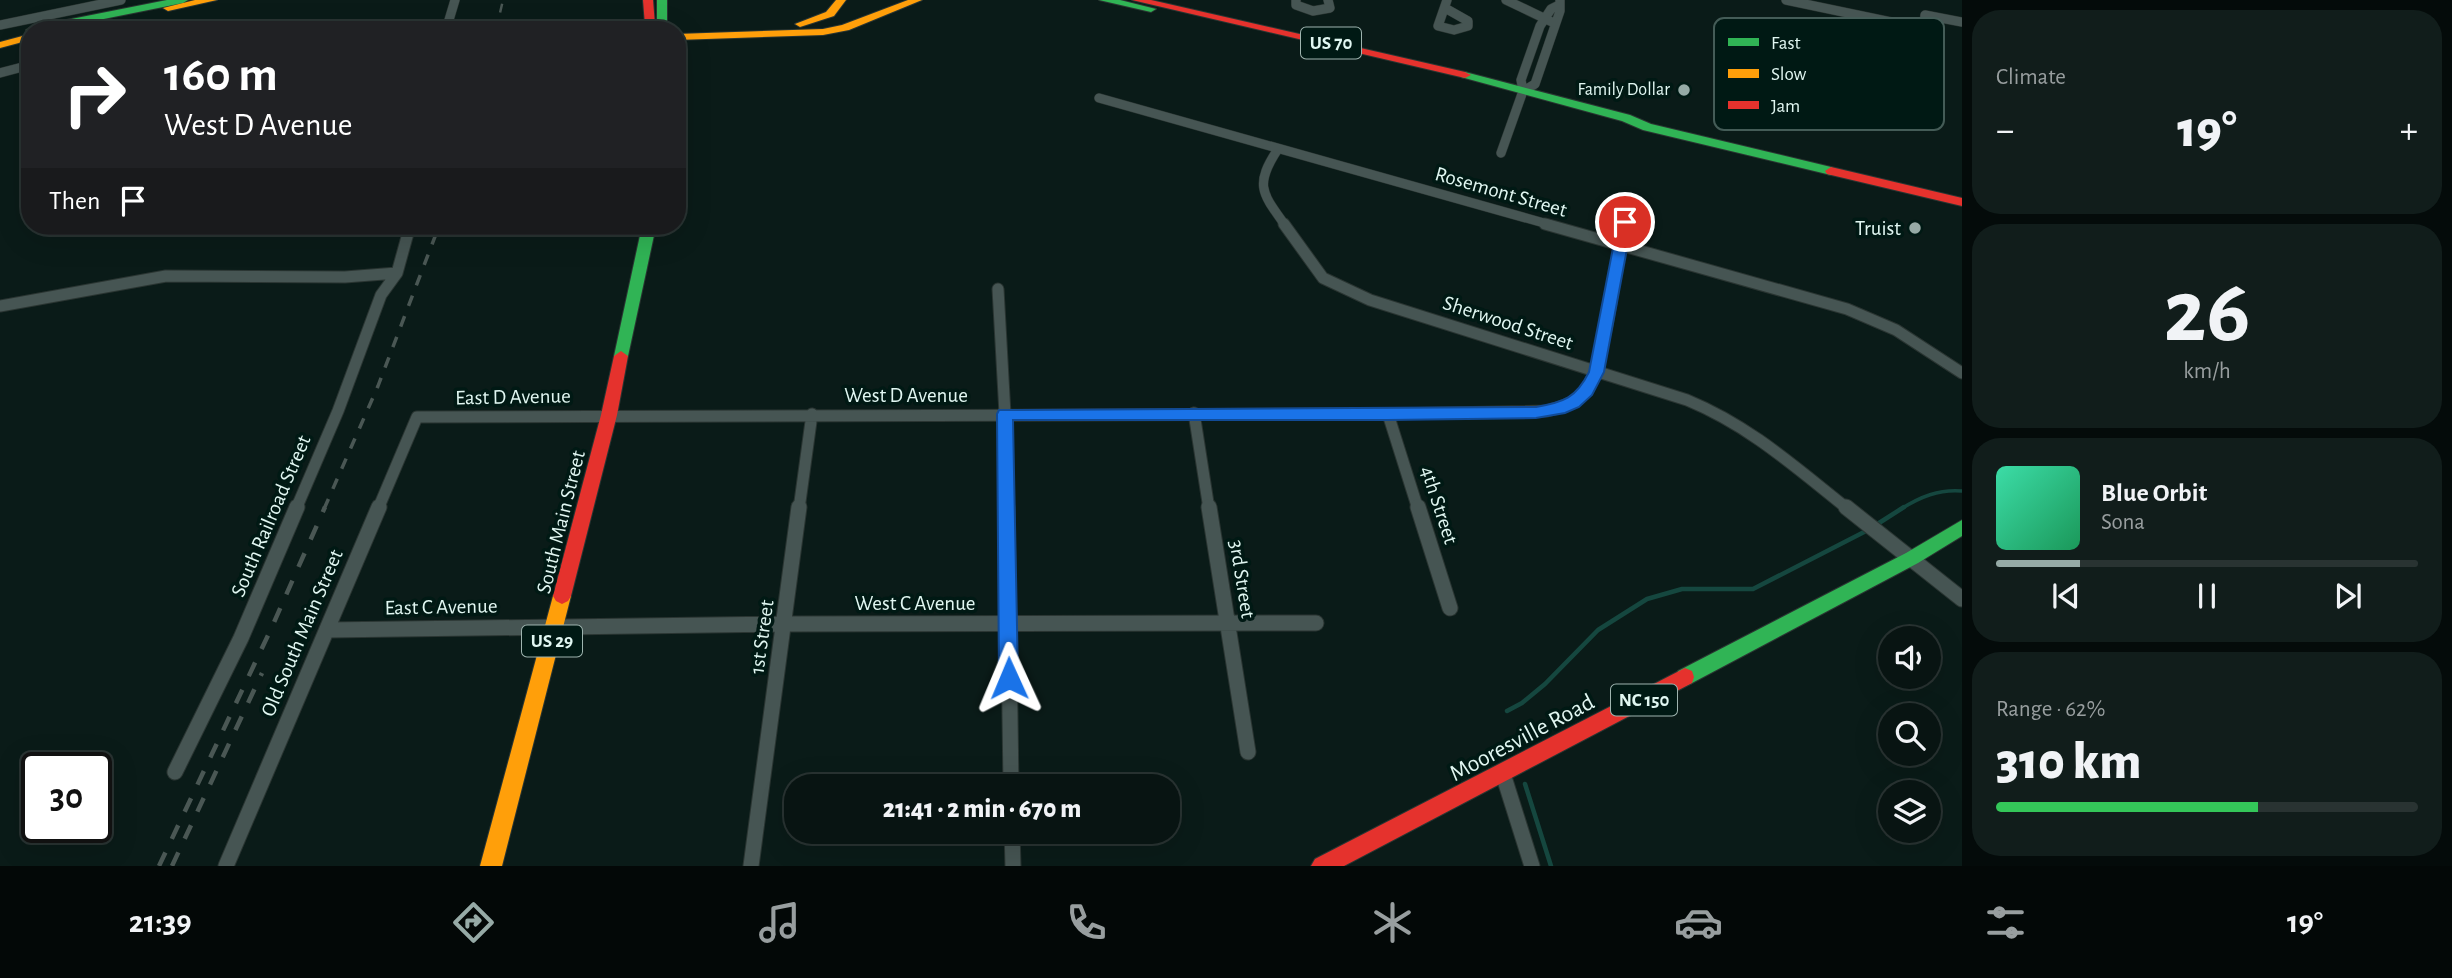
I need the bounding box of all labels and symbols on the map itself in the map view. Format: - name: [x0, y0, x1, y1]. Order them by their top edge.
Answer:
- legend: [1714, 18, 1944, 130]
- road number: US 70: [1301, 28, 1361, 58]
- text: Fast: [1771, 34, 1801, 53]
- text: Slow: [1771, 65, 1807, 84]
- place label: Family Dollar: [1577, 81, 1670, 99]
- marker: Family Dollar: [1676, 82, 1692, 98]
- text: Jam: [1771, 97, 1800, 116]
- street label: Rosemont Street: [1433, 163, 1570, 221]
- pin: [1595, 192, 1655, 252]
- place label: Truist: [1855, 218, 1901, 239]
- marker: Truist: [1907, 220, 1923, 236]
- street label: Sherwood Street: [1440, 292, 1576, 354]
- street label: East D Avenue: [455, 385, 571, 409]
- street label: West D Avenue: [844, 385, 968, 406]
- street label: South Railroad Street: [227, 432, 315, 600]
- street label: South Main Street: [533, 448, 589, 596]
- street label: 4th Street: [1417, 463, 1462, 547]
- street label: 3rd Street: [1225, 538, 1259, 620]
- street label: Old South Main Street: [257, 546, 347, 720]
- street label: West C Avenue: [854, 593, 976, 614]
- street label: East C Avenue: [384, 596, 498, 618]
- street label: 1st Street: [746, 598, 778, 675]
- road number: US 29: [522, 626, 582, 656]
- position arrow: [972, 641, 1046, 715]
- road number: NC 150: [1611, 684, 1677, 716]
- street label: Mooresville Road: [1446, 690, 1598, 786]
- speed limit sign: 30: [21, 752, 112, 843]

